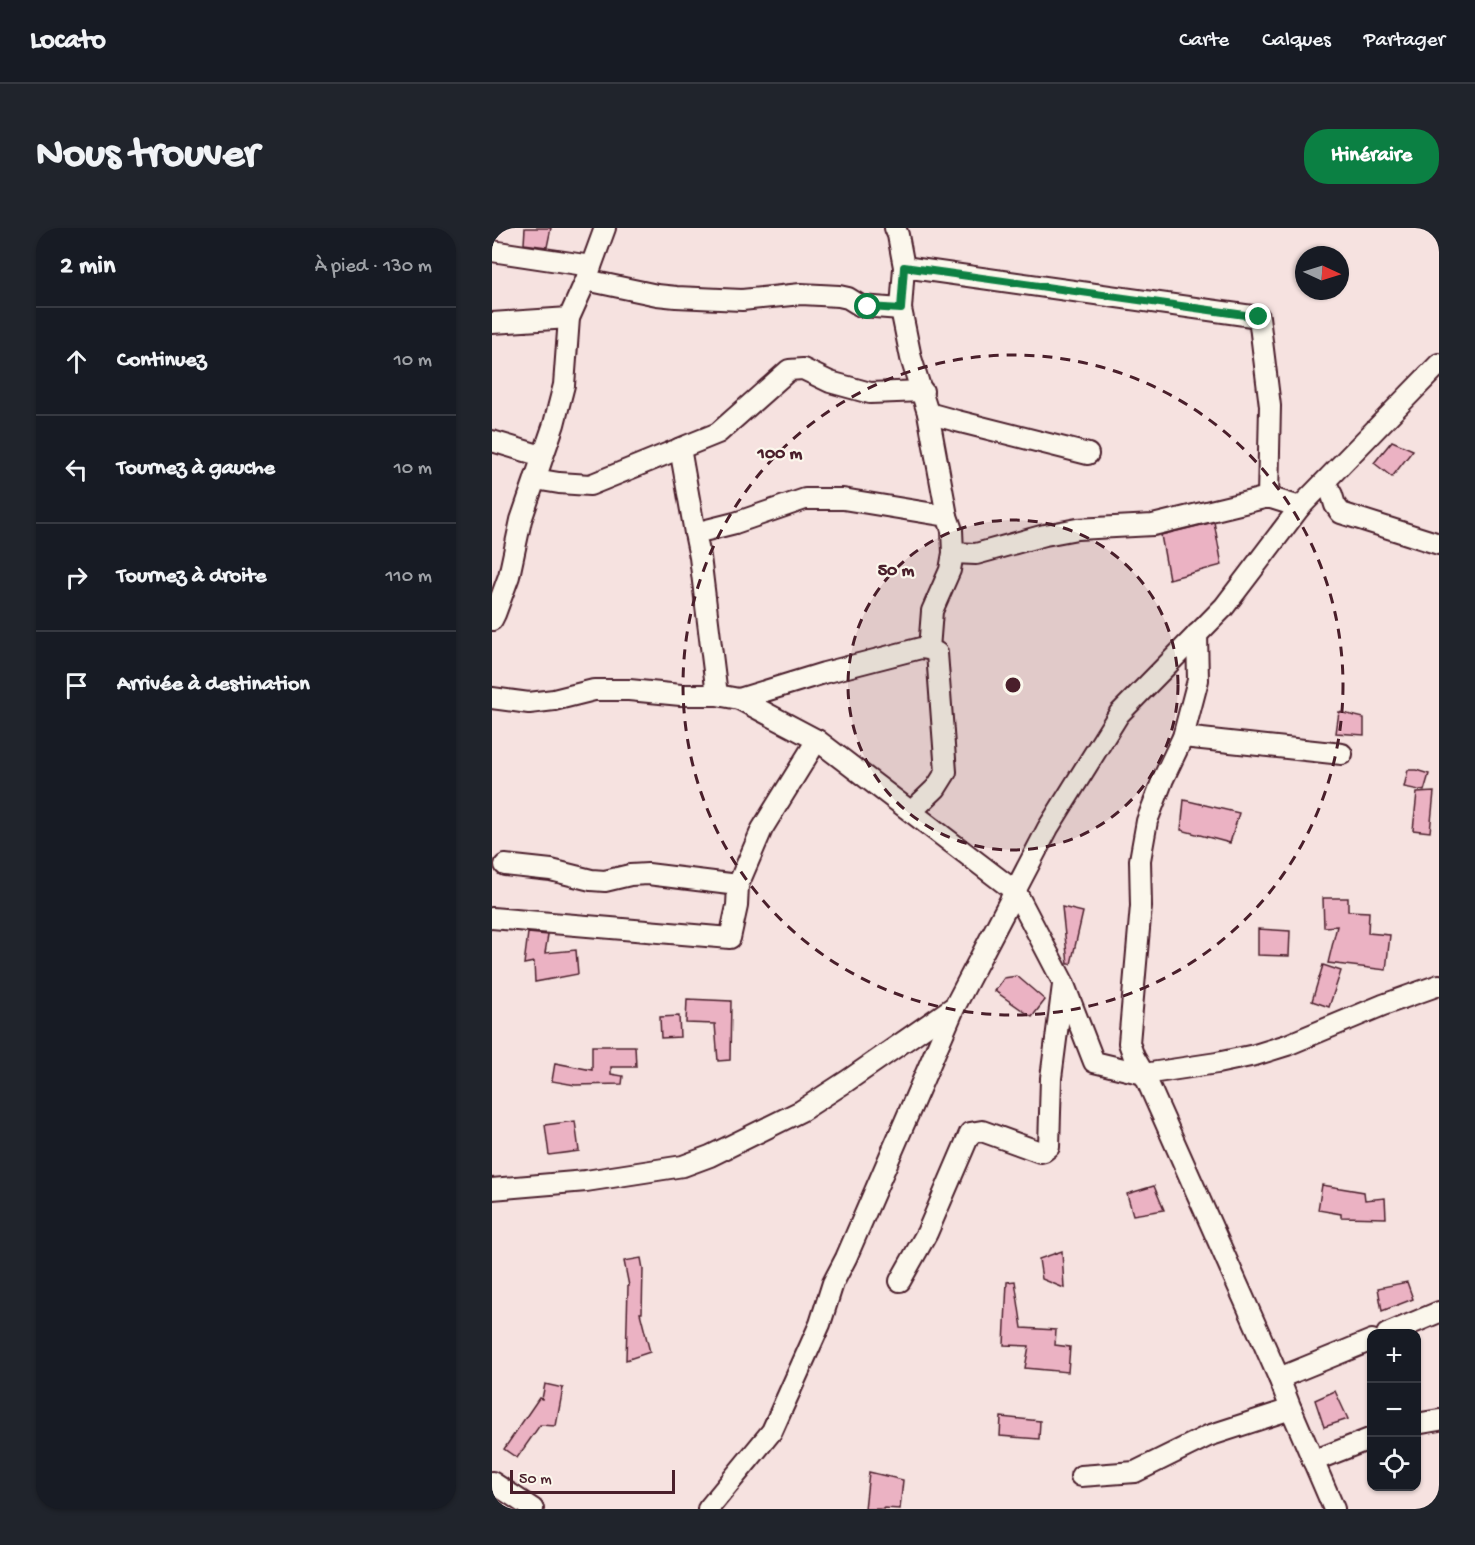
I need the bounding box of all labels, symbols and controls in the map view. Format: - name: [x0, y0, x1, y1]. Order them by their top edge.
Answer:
- text: Locato: [30, 25, 106, 58]
- text: Carte: [1179, 29, 1229, 54]
- text: Calques: [1262, 29, 1331, 54]
- text: Partager: [1364, 29, 1445, 54]
- button: Itinéraire: [1304, 129, 1439, 184]
- text: Nous trouver: [36, 132, 259, 181]
- north arrow: [1295, 246, 1349, 300]
- text: 2 min: [60, 252, 115, 283]
- text: À pied · 130 m: [315, 256, 432, 279]
- route start: [854, 293, 880, 319]
- route end: [1245, 303, 1271, 329]
- icon: ahead: [60, 345, 93, 378]
- text: Continuez: [117, 348, 206, 374]
- text: 10 m: [394, 350, 432, 373]
- text: 100 m: [757, 444, 803, 465]
- icon: left: [60, 453, 93, 486]
- text: Tournez à gauche: [117, 456, 275, 482]
- text: 10 m: [394, 458, 432, 481]
- icon: right: [60, 561, 93, 594]
- text: 50 m: [878, 561, 915, 582]
- text: Tournez à droite: [117, 564, 266, 590]
- text: 110 m: [386, 566, 432, 589]
- icon: arrive: [60, 669, 93, 702]
- text: Arrivée à destination: [117, 672, 310, 698]
- centre of rings: [1003, 675, 1023, 695]
- map controls: [1367, 1329, 1421, 1491]
- button: +: [1367, 1329, 1421, 1383]
- button: −: [1367, 1383, 1421, 1437]
- button: locate: [1367, 1437, 1421, 1491]
- scale bar: [510, 1467, 675, 1494]
- text: 50 m: [519, 1471, 552, 1490]

